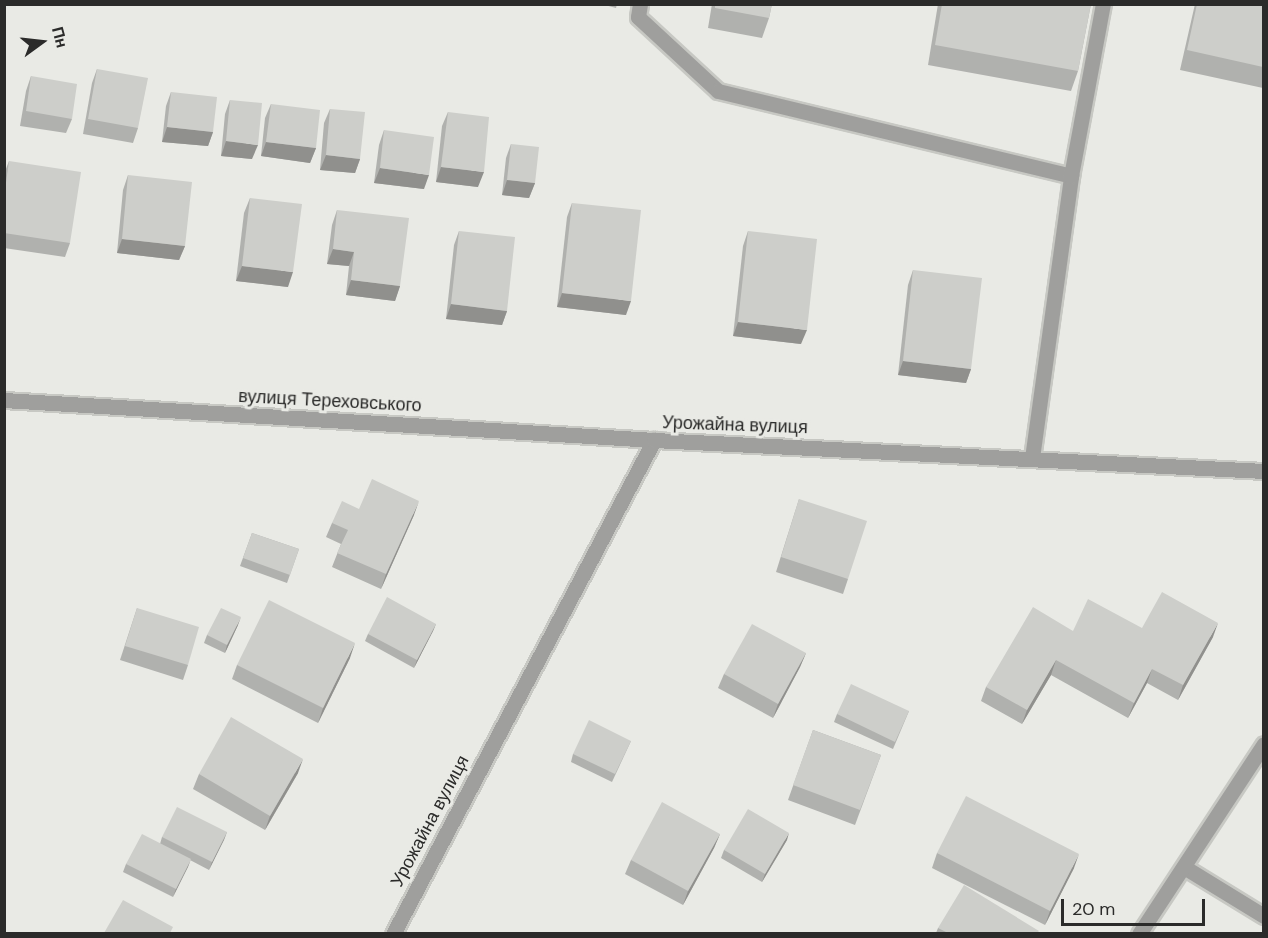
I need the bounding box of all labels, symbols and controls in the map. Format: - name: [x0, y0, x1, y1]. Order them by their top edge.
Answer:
- north arrow: [12, 12, 72, 72]
- text: Пн: [47, 24, 73, 50]
- street label: вулиця Тереховського: [238, 385, 422, 417]
- street label: Урожайна вулиця: [662, 412, 808, 438]
- street label: Урожайна вулиця: [386, 752, 474, 890]
- scale bar: [1064, 887, 1208, 925]
- text: 20 m: [1072, 897, 1115, 921]

